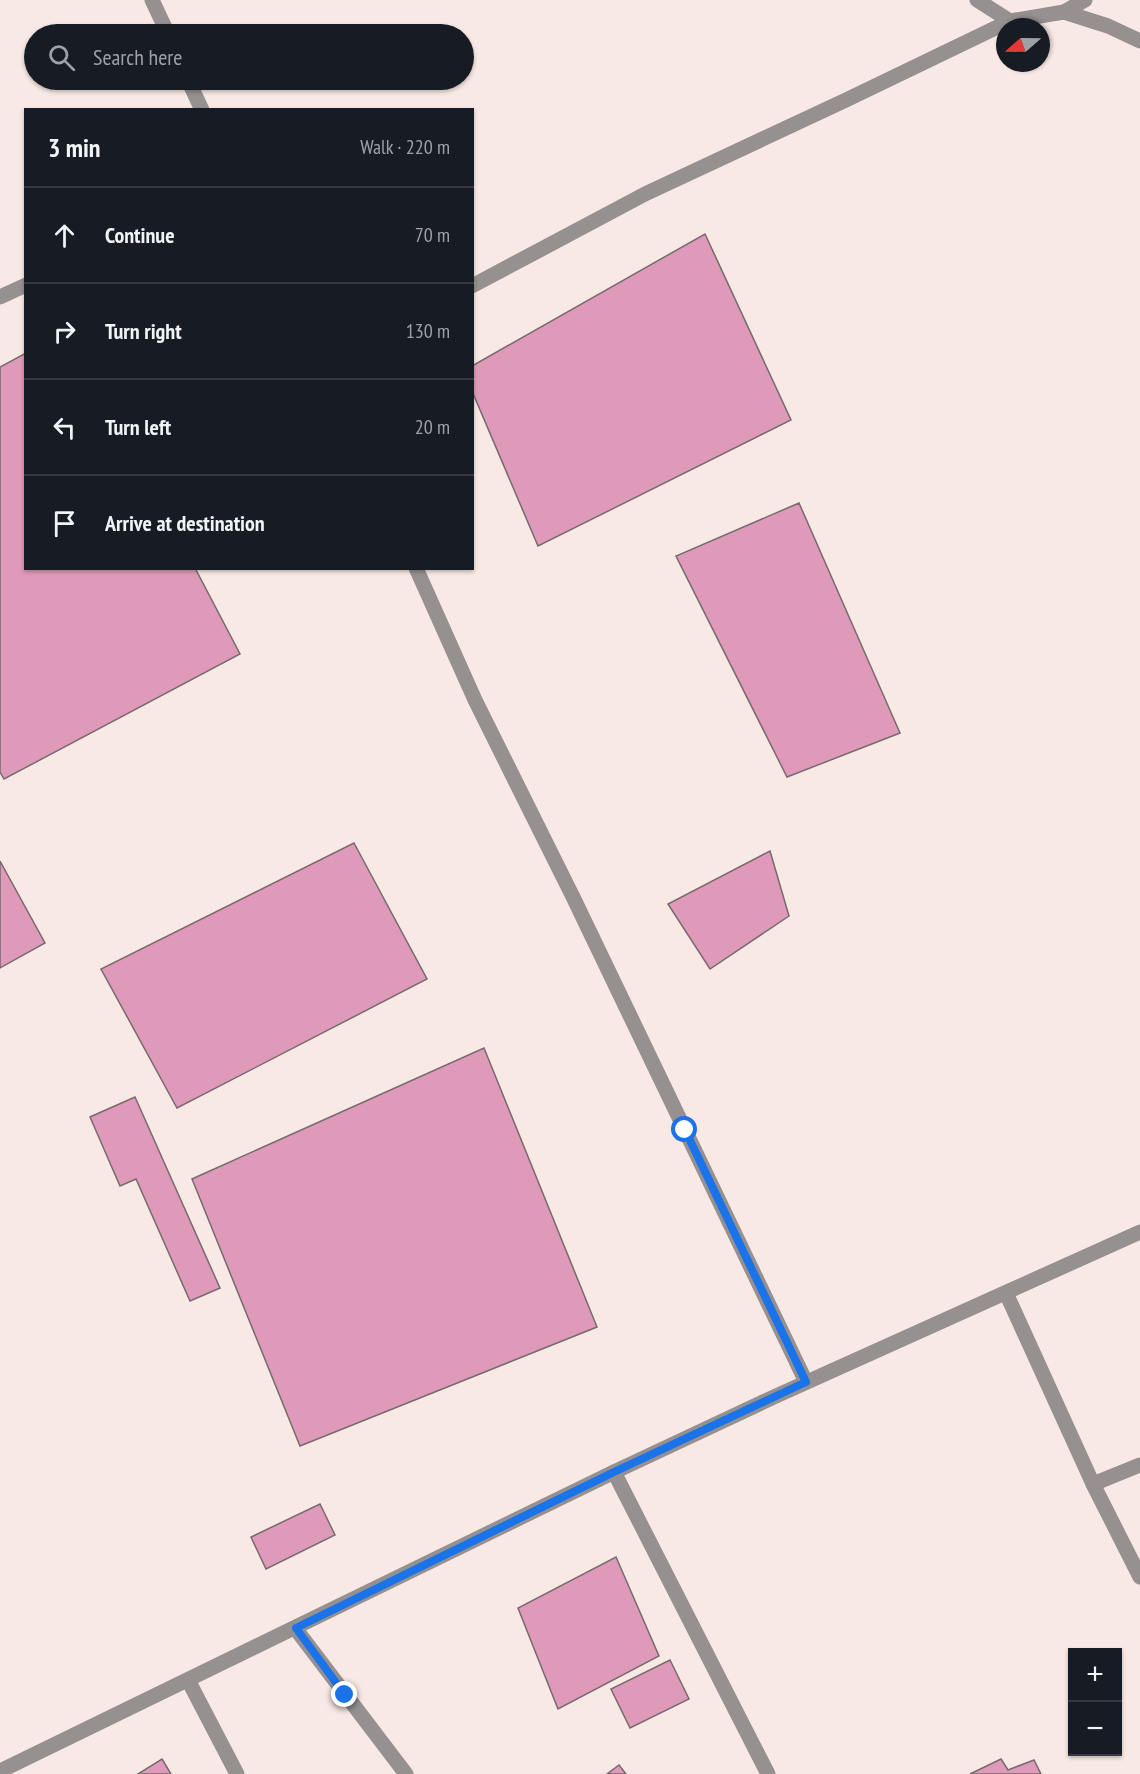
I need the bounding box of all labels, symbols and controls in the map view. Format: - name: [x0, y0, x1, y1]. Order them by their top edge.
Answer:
- north arrow: [996, 18, 1050, 72]
- search box: [24, 24, 474, 90]
- icon: search: [45, 41, 78, 74]
- text: Search here: [93, 43, 182, 71]
- text: 3 min: [48, 131, 101, 164]
- text: Walk · 220 m: [360, 134, 450, 160]
- icon: ahead: [48, 219, 81, 252]
- text: Continue: [105, 221, 175, 249]
- text: 70 m: [415, 222, 450, 248]
- icon: right: [48, 315, 81, 348]
- text: Turn right: [105, 317, 182, 345]
- text: 130 m: [406, 318, 450, 344]
- icon: left: [48, 411, 81, 444]
- text: Turn left: [105, 413, 171, 441]
- text: 20 m: [415, 414, 450, 440]
- icon: arrive: [48, 507, 81, 540]
- text: Arrive at destination: [105, 509, 265, 537]
- route start: [671, 1116, 697, 1142]
- map controls: [1068, 1648, 1122, 1756]
- button: +: [1068, 1648, 1122, 1702]
- route end: [331, 1681, 357, 1707]
- button: −: [1068, 1702, 1122, 1756]

